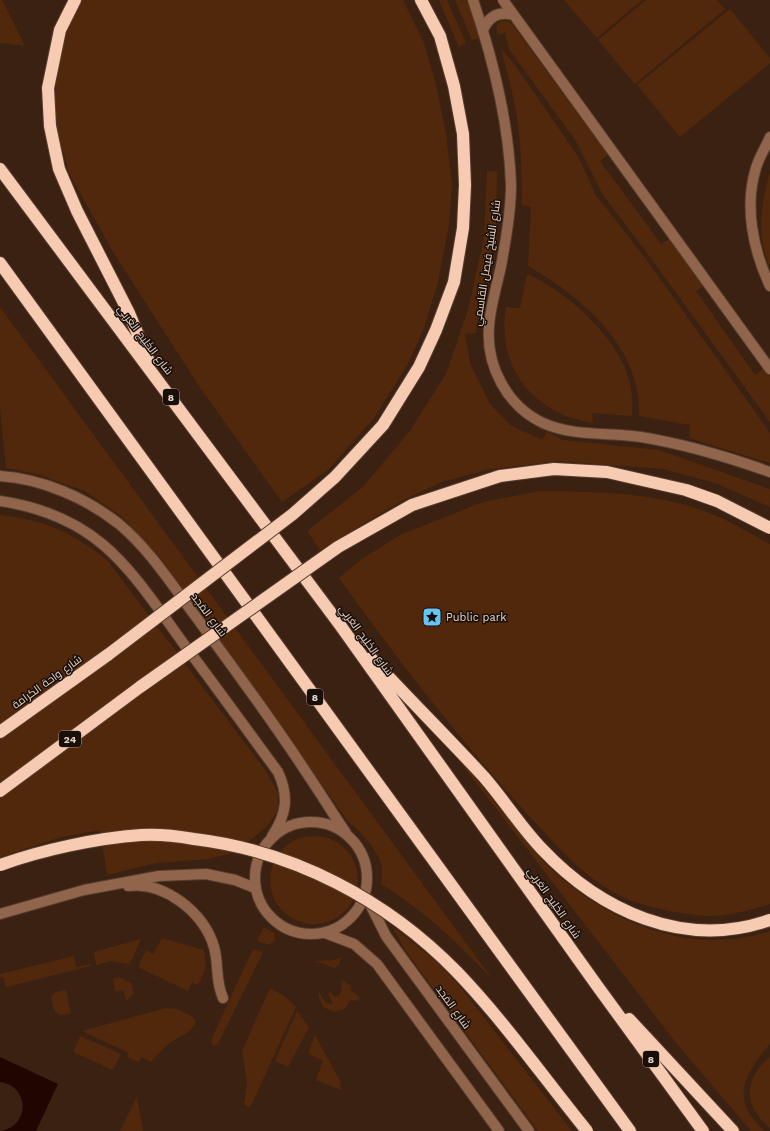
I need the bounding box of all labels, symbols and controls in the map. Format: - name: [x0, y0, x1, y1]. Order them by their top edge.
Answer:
- street label: شارع الشيخ فيصل القاسمي: [471, 199, 505, 327]
- street label: شارع الخَلِيج العَربِي: [113, 303, 175, 379]
- road number: 8: [163, 389, 179, 405]
- street label: شارع المَجد: [188, 591, 230, 640]
- street label: شارع الخَلِيج العَربِي: [334, 602, 396, 679]
- place icon: Public park: [421, 606, 443, 628]
- place label: Public park: [446, 611, 506, 624]
- street label: شارع واحة الكرامة: [10, 652, 85, 713]
- road number: 8: [307, 689, 323, 705]
- road number: 24: [59, 731, 81, 747]
- street label: شارع الخَلِيج العَربِي: [523, 865, 583, 942]
- street label: شارع المَجد: [432, 983, 473, 1032]
- road number: 8: [643, 1051, 659, 1067]

